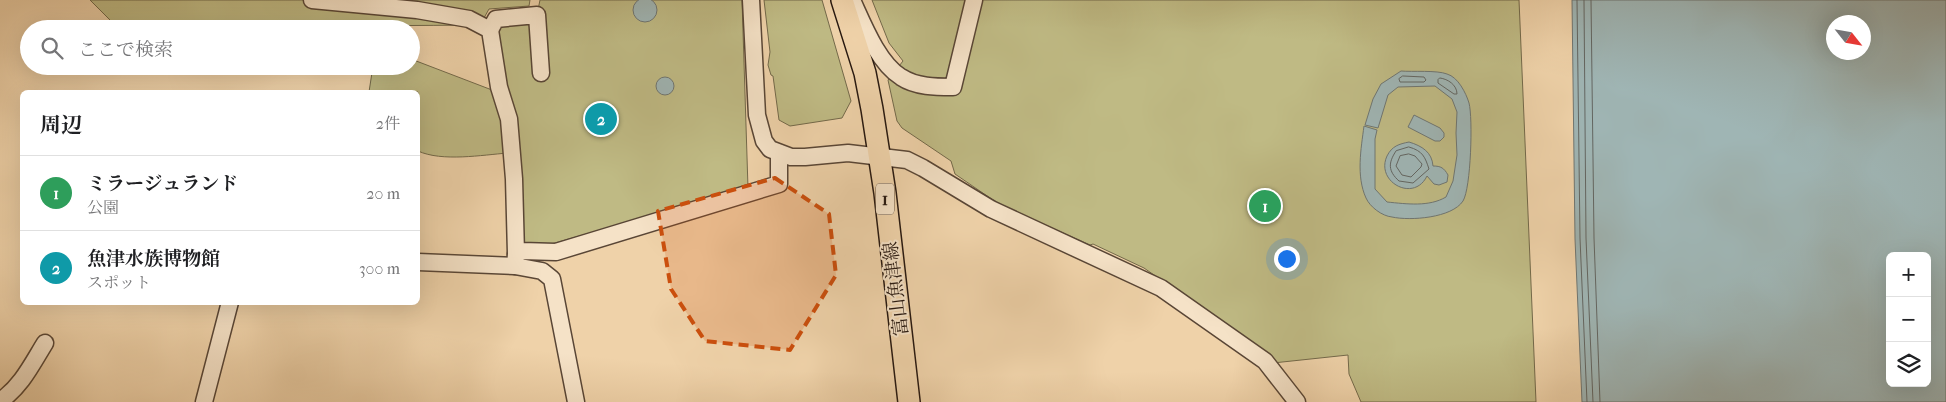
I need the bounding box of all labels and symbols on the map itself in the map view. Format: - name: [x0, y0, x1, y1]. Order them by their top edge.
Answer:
- north arrow: [1826, 15, 1871, 60]
- pin: 2: [585, 100, 617, 138]
- road number: 1: [876, 183, 894, 214]
- pin: 1: [1249, 187, 1281, 225]
- street label: 富山魚津線: [879, 240, 913, 337]
- your location: [1274, 246, 1300, 272]

